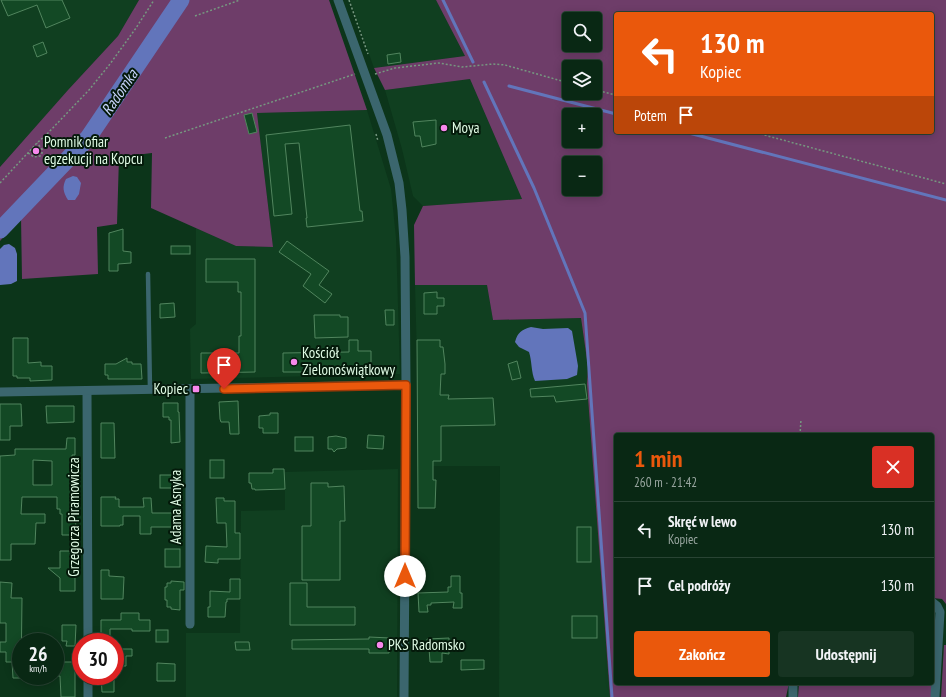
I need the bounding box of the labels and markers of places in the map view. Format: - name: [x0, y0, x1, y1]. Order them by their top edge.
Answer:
- place label: Moya: [452, 118, 480, 137]
- marker: Moya: [439, 123, 449, 133]
- place label: Pomnik ofiar egzekucji na Kopcu: [44, 132, 143, 168]
- marker: Pomnik ofiar egzekucji na Kopcu: [31, 146, 41, 156]
- place label: Kościół Zielonoświątkowy: [302, 343, 395, 379]
- pin: [207, 348, 241, 389]
- marker: Kościół Zielonoświątkowy: [289, 357, 299, 367]
- place label: Kopiec: [154, 379, 189, 398]
- marker: Kopiec: [191, 384, 201, 394]
- place label: PKS Radomsko: [388, 635, 465, 654]
- marker: PKS Radomsko: [375, 640, 385, 650]

